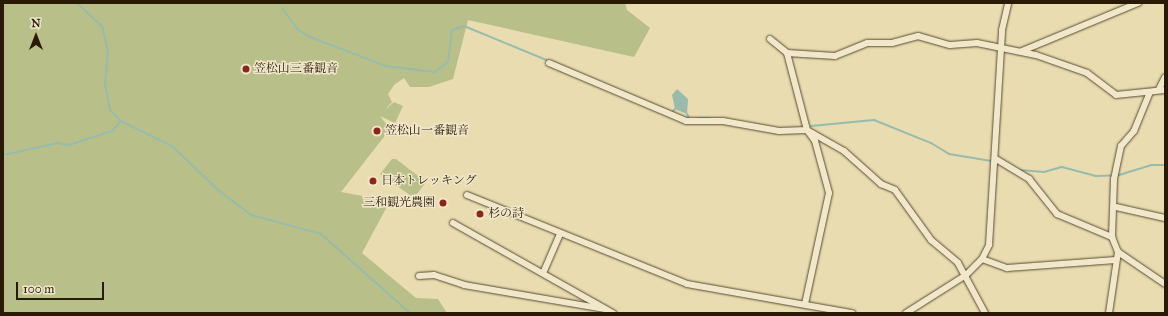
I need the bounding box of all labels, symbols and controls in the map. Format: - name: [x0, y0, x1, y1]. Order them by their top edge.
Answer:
- north arrow: [16, 16, 56, 56]
- text: N: [31, 17, 41, 30]
- place label: 笠松山三番観音: [254, 62, 338, 76]
- marker: 笠松山三番観音: [241, 64, 251, 74]
- place label: 笠松山一番観音: [385, 124, 469, 138]
- marker: 笠松山一番観音: [372, 126, 382, 136]
- place label: 日本トレッキング: [381, 174, 477, 188]
- marker: 日本トレッキング: [368, 176, 378, 186]
- place label: 三和観光農園: [363, 196, 435, 210]
- marker: 三和観光農園: [438, 198, 448, 208]
- place label: 杉の詩: [488, 207, 524, 221]
- marker: 杉の詩: [475, 209, 485, 219]
- scale bar: [18, 274, 106, 300]
- text: 100 m: [23, 282, 54, 296]

